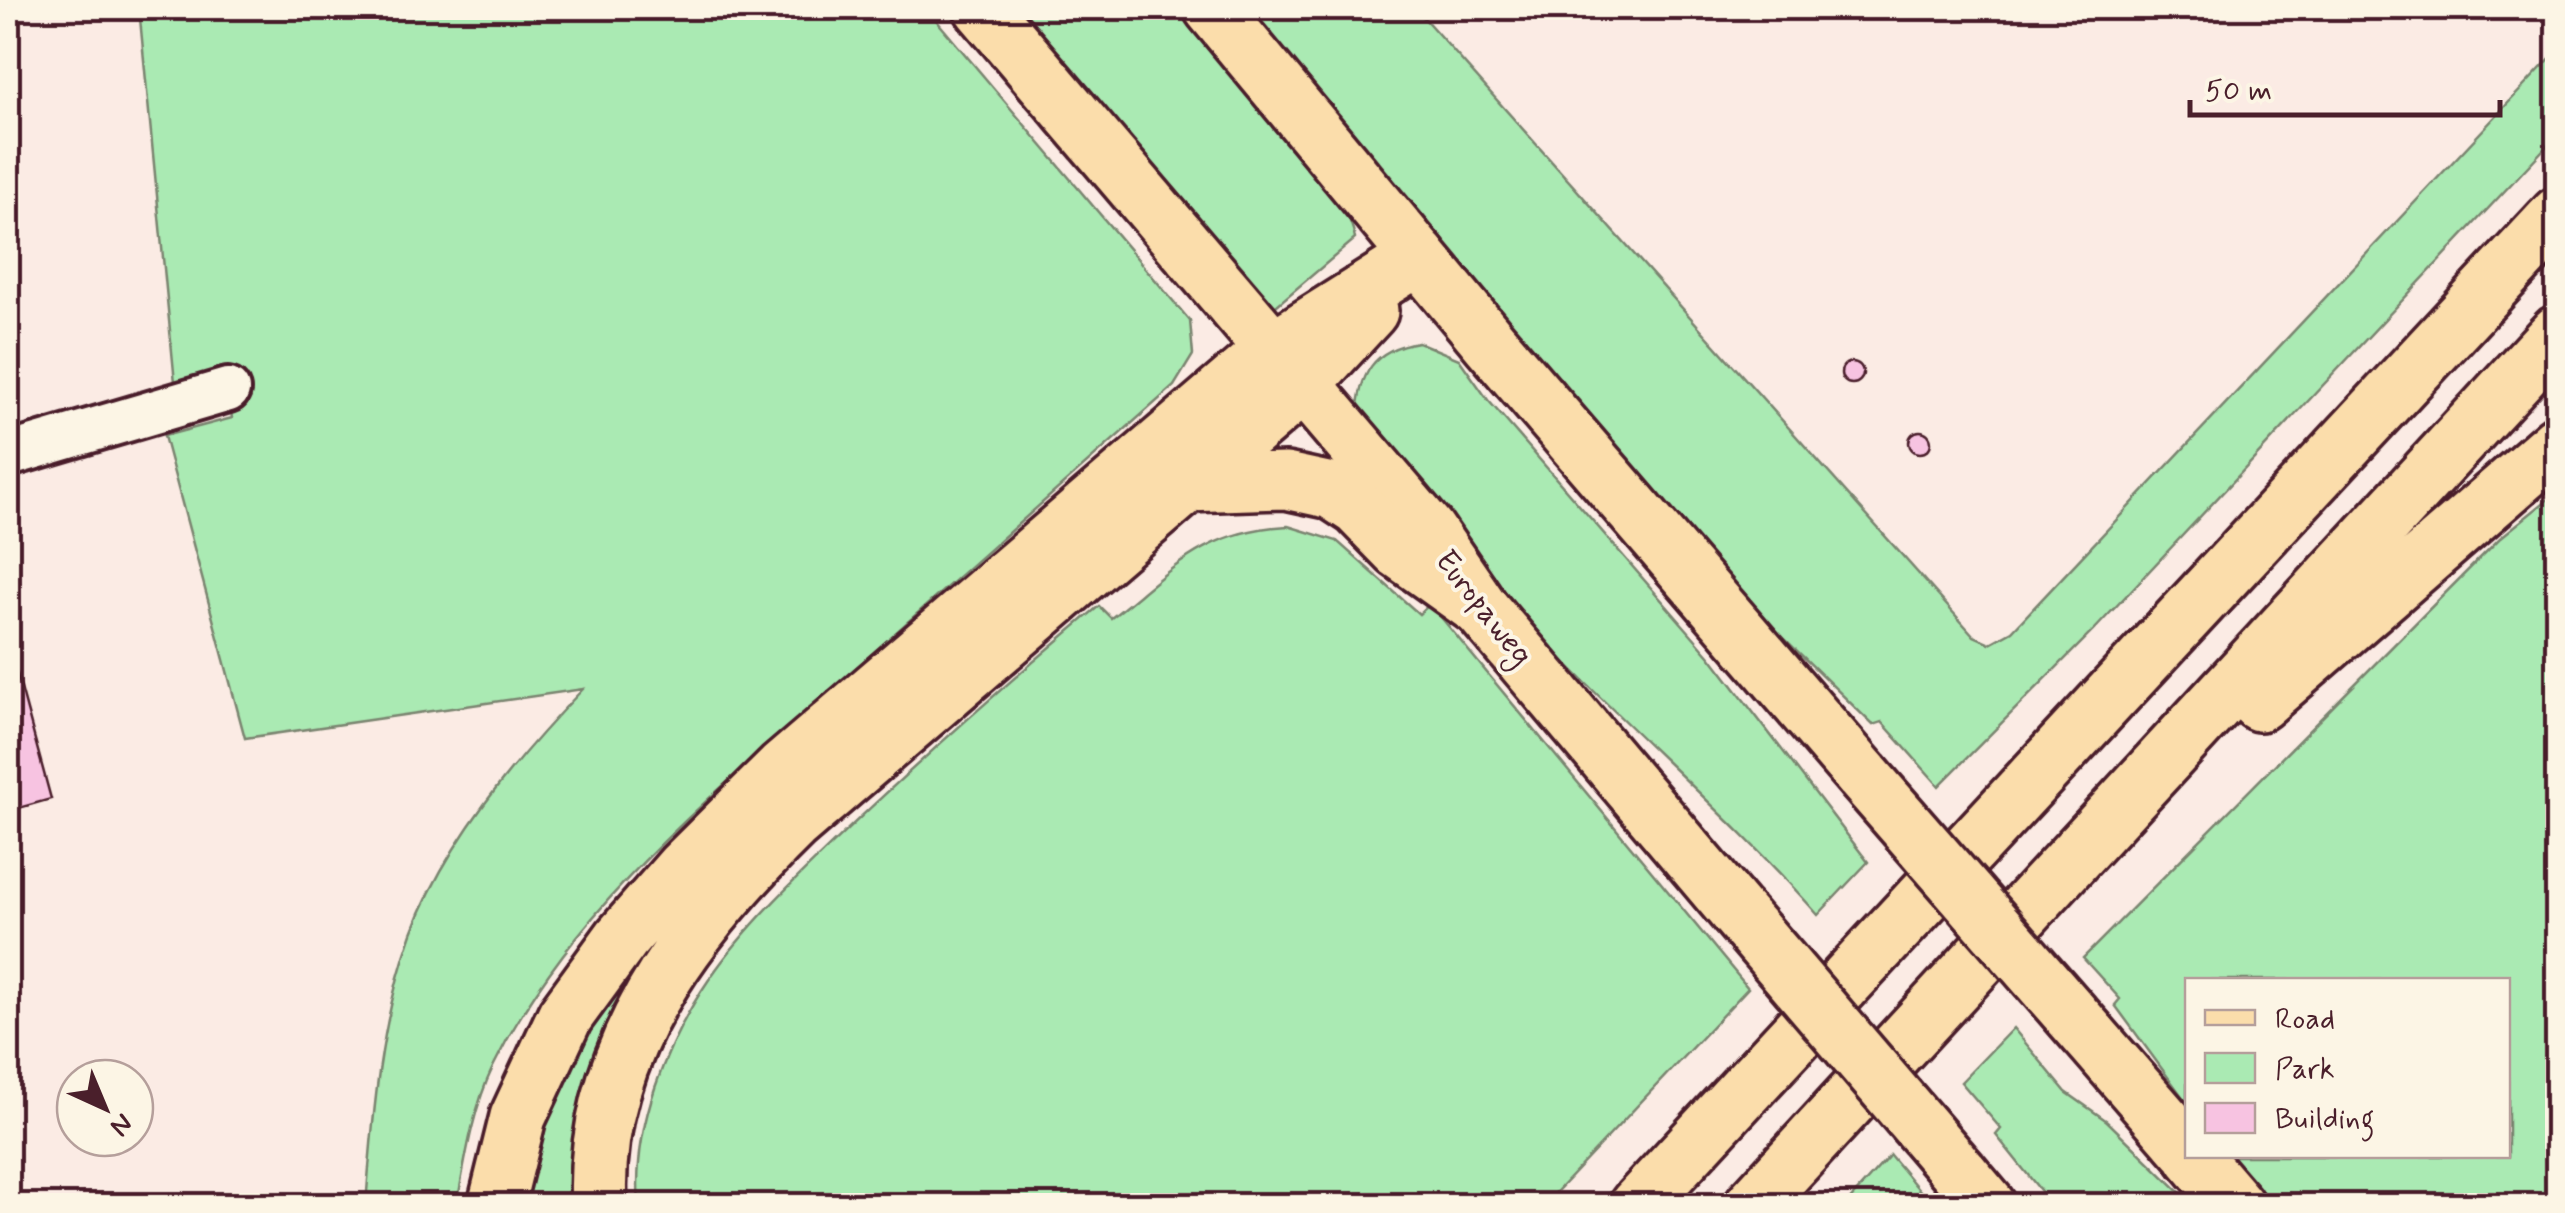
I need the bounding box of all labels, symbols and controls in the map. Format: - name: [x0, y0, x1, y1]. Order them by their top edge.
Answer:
- scale bar: [2190, 55, 2500, 117]
- text: 50 m: [2205, 72, 2272, 111]
- street label: Europaweg: [1423, 542, 1542, 676]
- legend: [2185, 978, 2510, 1158]
- text: Road: [2275, 1000, 2335, 1039]
- text: Park: [2275, 1050, 2335, 1089]
- north arrow: [55, 1058, 155, 1158]
- text: Building: [2275, 1100, 2374, 1142]
- text: N: [101, 1104, 140, 1144]

